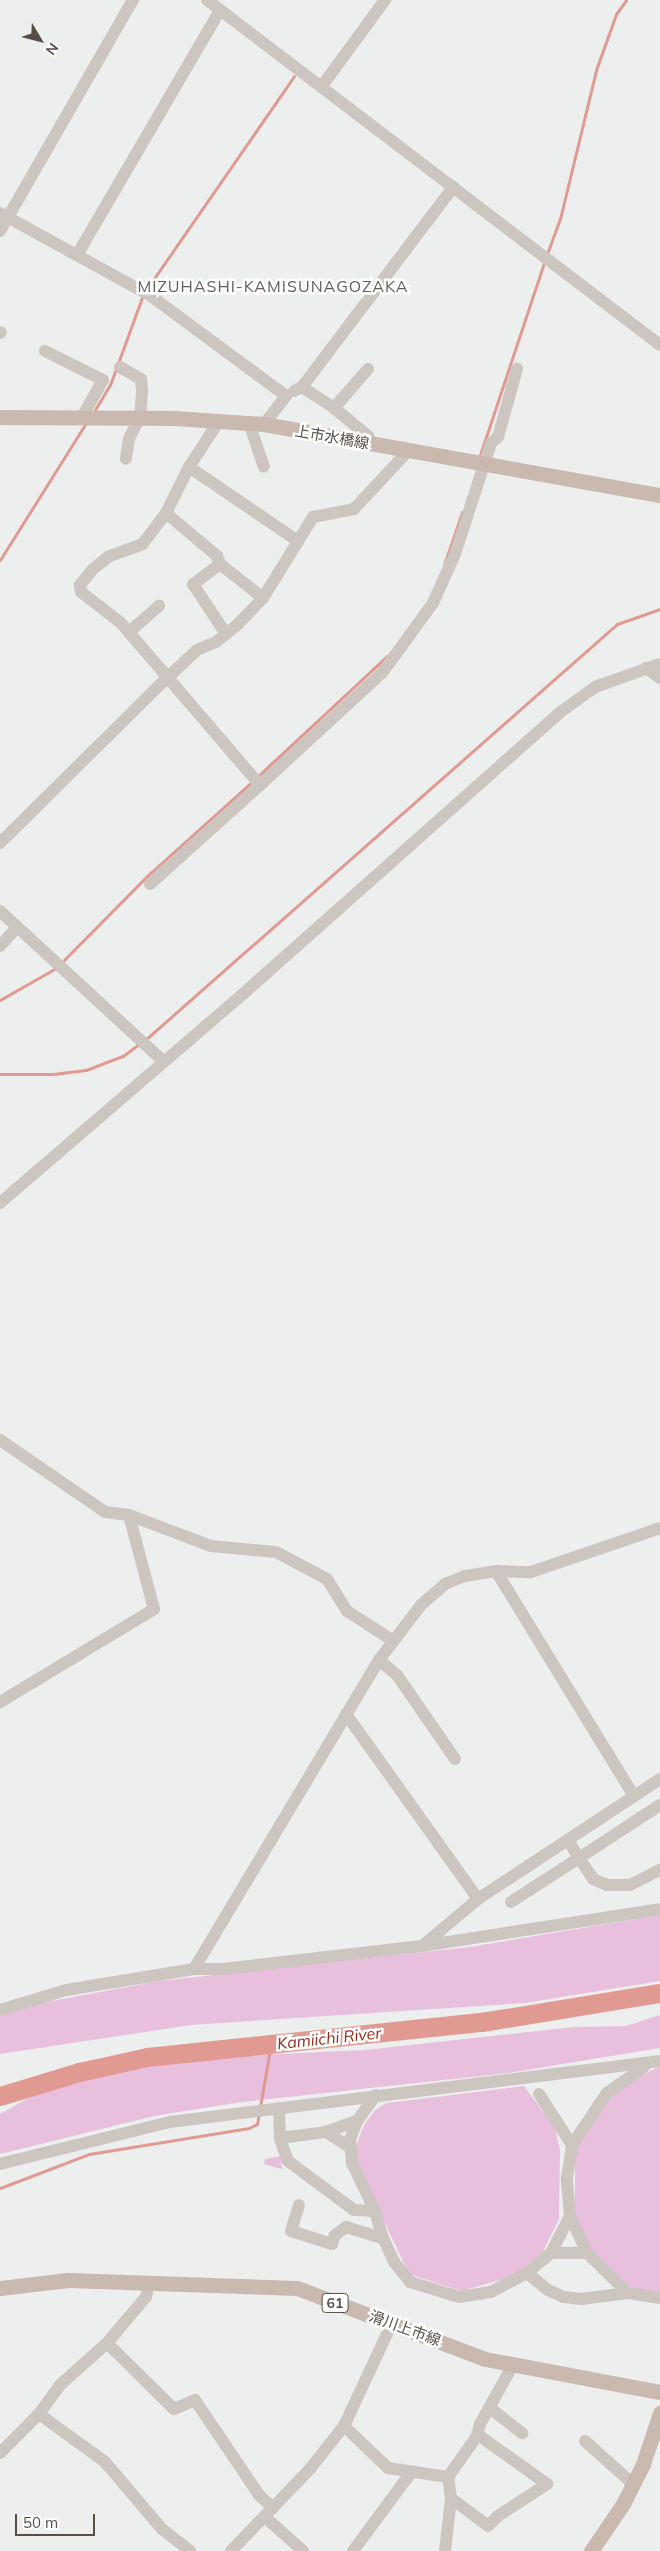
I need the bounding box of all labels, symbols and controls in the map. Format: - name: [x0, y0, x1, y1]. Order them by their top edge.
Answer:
- north arrow: [15, 15, 65, 65]
- text: N: [42, 39, 62, 59]
- district label: MIZUHASHI-KAMISUNAGOZAKA: [134, 276, 412, 296]
- street label: 上市水橋線: [294, 422, 370, 452]
- water label: Kamiichi River: [276, 2023, 382, 2053]
- road number: 61: [321, 2292, 349, 2314]
- street label: 滑川上市線: [367, 2307, 443, 2349]
- scale bar: [18, 2504, 98, 2536]
- text: 50 m: [23, 2513, 58, 2532]

